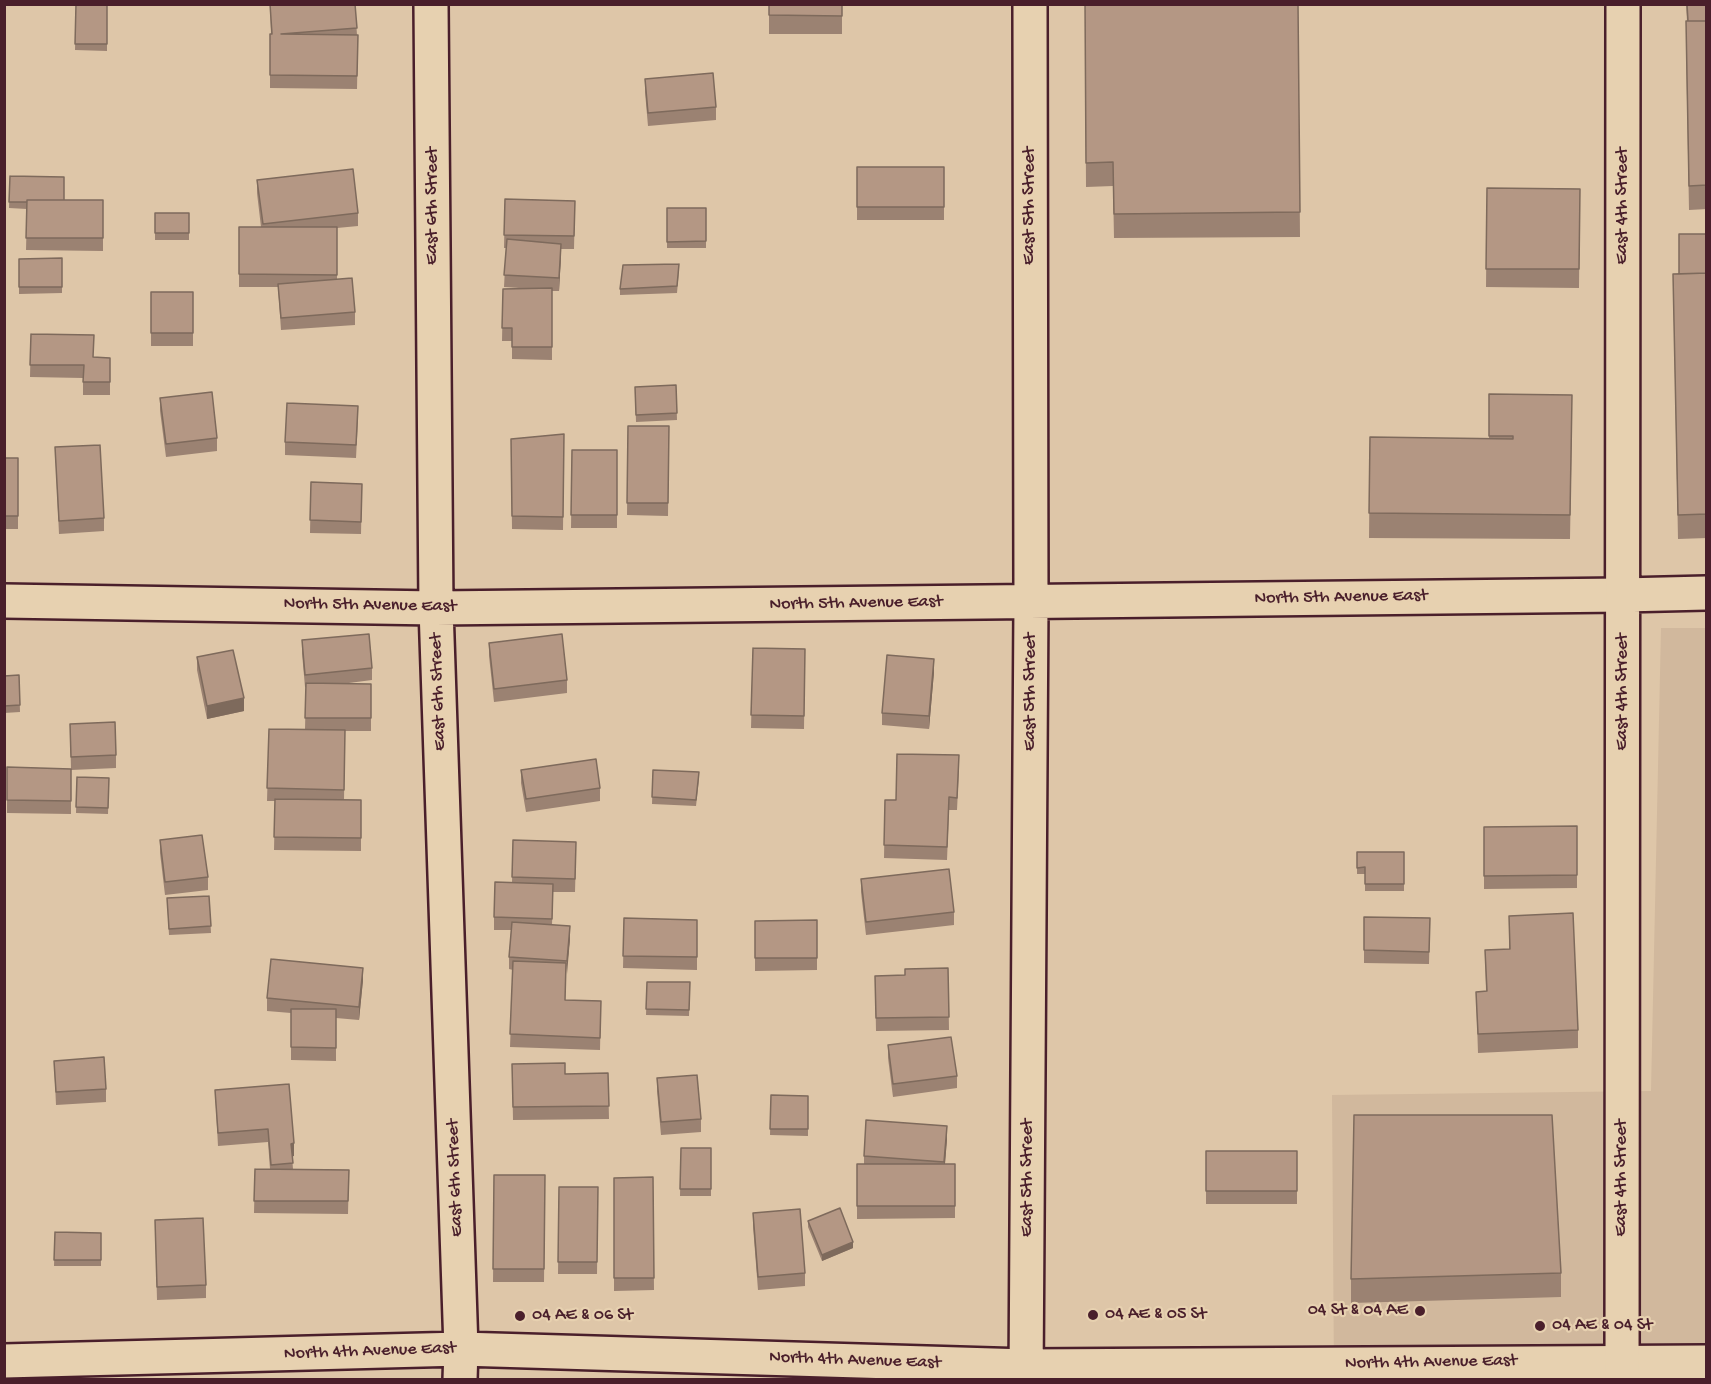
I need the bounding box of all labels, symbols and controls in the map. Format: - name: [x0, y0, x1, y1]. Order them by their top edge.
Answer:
- street label: East 6th Street: [422, 147, 444, 265]
- street label: East 5th Street: [1019, 147, 1041, 265]
- street label: East 4th Street: [1612, 147, 1634, 265]
- street label: North 5th Avenue East: [1254, 586, 1428, 610]
- street label: North 5th Avenue East: [769, 592, 943, 616]
- street label: North 5th Avenue East: [283, 594, 457, 618]
- street label: East 6th Street: [426, 633, 452, 751]
- street label: East 5th Street: [1020, 633, 1042, 751]
- street label: East 4th Street: [1612, 633, 1634, 751]
- street label: East 6th Street: [443, 1119, 469, 1237]
- street label: East 5th Street: [1017, 1119, 1039, 1237]
- street label: East 4th Street: [1611, 1119, 1633, 1237]
- place label: 04 St & 04 AE: [1308, 1300, 1408, 1322]
- place label: 04 AE & 05 St: [1105, 1304, 1206, 1326]
- marker: 04 St & 04 AE: [1413, 1304, 1427, 1318]
- place label: 04 AE & 06 St: [532, 1305, 633, 1327]
- marker: 04 AE & 05 St: [1086, 1308, 1100, 1322]
- marker: 04 AE & 06 St: [513, 1309, 527, 1323]
- place label: 04 AE & 04 St: [1552, 1315, 1652, 1337]
- marker: 04 AE & 04 St: [1533, 1319, 1547, 1333]
- street label: North 4th Avenue East: [284, 1338, 456, 1366]
- street label: North 4th Avenue East: [769, 1347, 941, 1375]
- street label: North 4th Avenue East: [1345, 1351, 1517, 1375]

